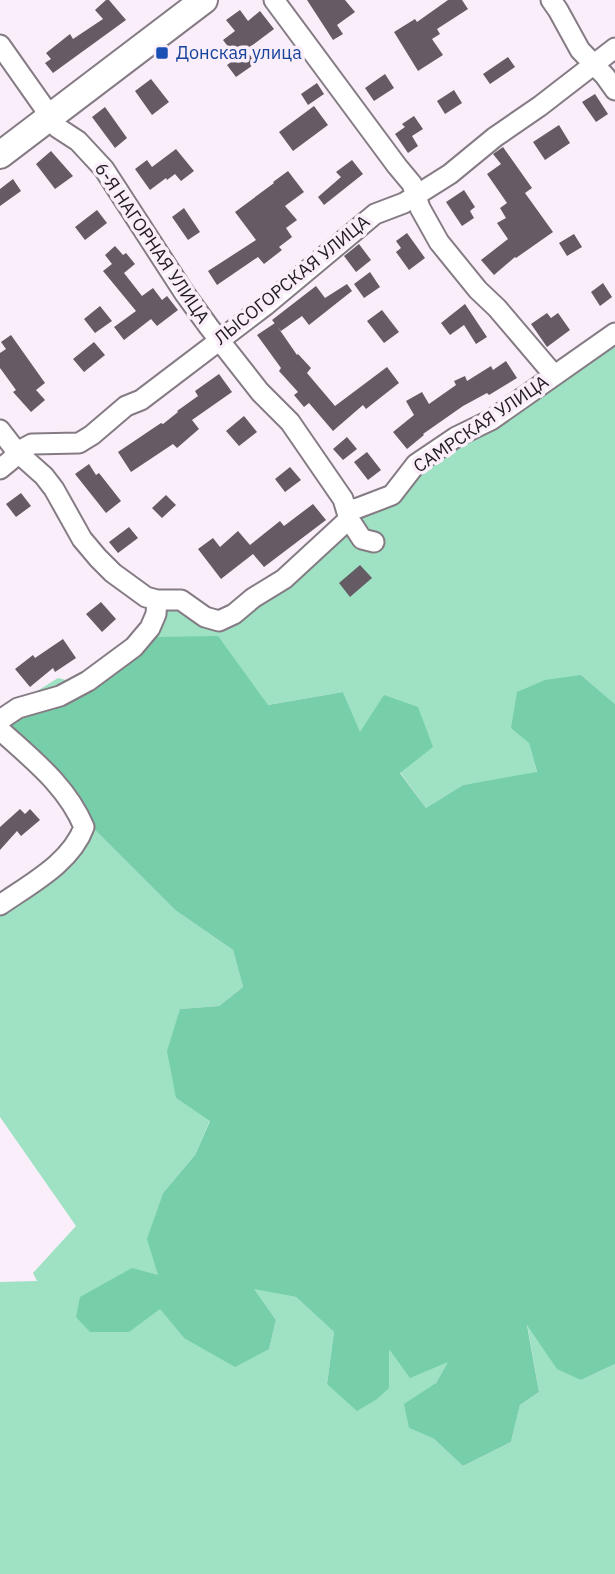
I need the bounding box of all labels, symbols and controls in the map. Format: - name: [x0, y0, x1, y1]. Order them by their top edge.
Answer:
- place label: Донская улица: [176, 41, 302, 64]
- marker: Донская улица: [154, 45, 170, 61]
- street label: 6-Я НАГОРНАЯ УЛИЦА: [90, 158, 215, 328]
- street label: ЛЫСОГОРСКАЯ УЛИЦА: [209, 209, 375, 350]
- street label: САМРСКАЯ УЛИЦА: [409, 370, 553, 477]

